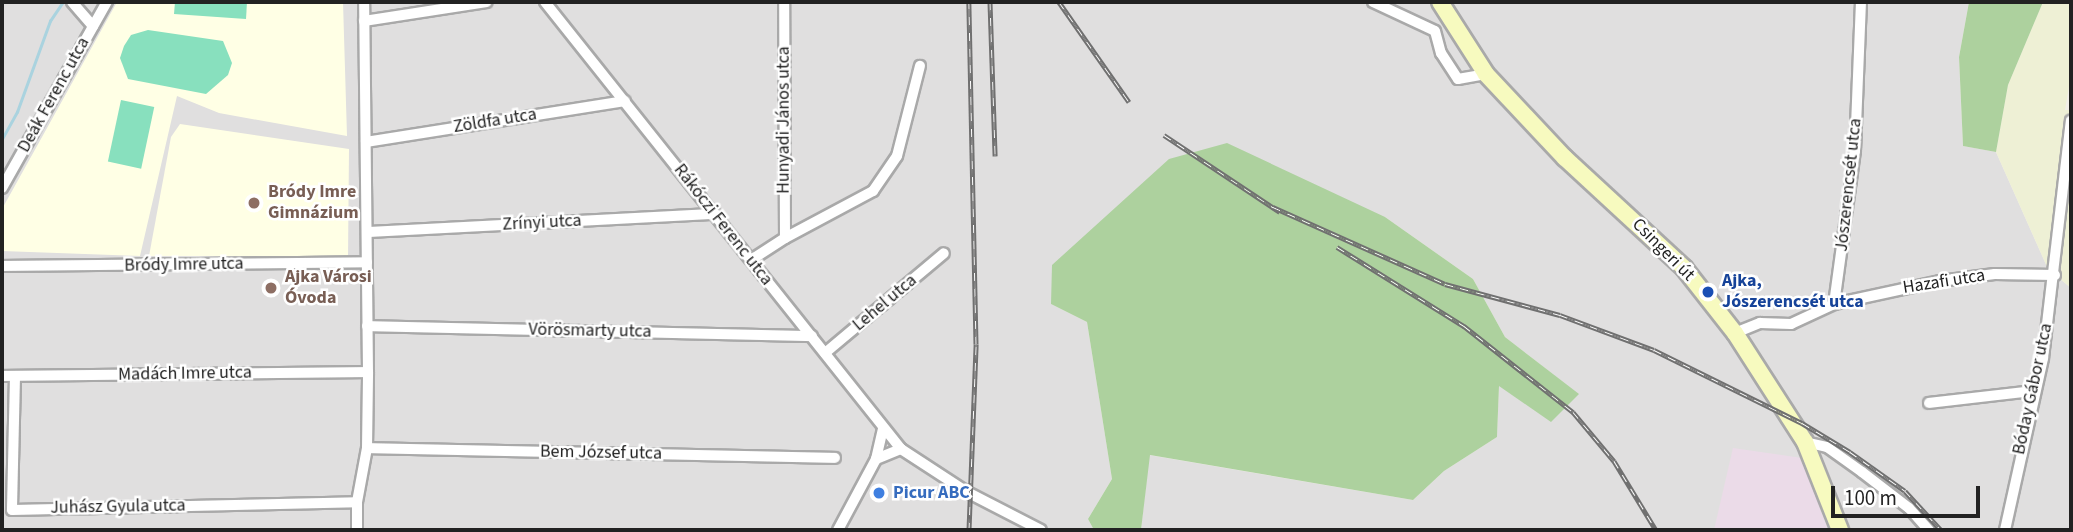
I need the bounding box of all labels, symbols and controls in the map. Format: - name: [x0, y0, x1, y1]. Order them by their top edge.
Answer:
- street label: Deák Ferenc utca: [13, 34, 95, 156]
- street label: Hunyadi János utca: [773, 46, 795, 194]
- street label: Zöldfa utca: [452, 104, 538, 138]
- street label: Jószerencsét utca: [1831, 117, 1867, 253]
- street label: Rákóczi Ferenc utca: [669, 160, 777, 290]
- place label: Bródy Imre Gimnázium: [268, 182, 359, 224]
- marker: Bródy Imre Gimnázium: [246, 195, 262, 211]
- street label: Zrínyi utca: [502, 210, 582, 236]
- street label: Csingeri út: [1627, 214, 1699, 286]
- street label: Bródy Imre utca: [124, 253, 244, 277]
- street label: Hazafi utca: [1901, 265, 1987, 299]
- place label: Ajka Városi Óvoda: [285, 267, 372, 310]
- street label: Lehel utca: [849, 270, 921, 336]
- place label: Ajka, Jószerencsét utca: [1722, 271, 1864, 314]
- marker: Ajka Városi Óvoda: [263, 280, 279, 296]
- marker: Ajka, Jószerencsét utca: [1700, 284, 1716, 300]
- street label: Vörösmarty utca: [528, 319, 652, 343]
- street label: Bóday Gábor utca: [2009, 321, 2057, 457]
- street label: Madách Imre utca: [118, 362, 252, 386]
- street label: Bem József utca: [540, 441, 662, 465]
- scale bar: [1835, 472, 1984, 516]
- place label: Picur ABC: [893, 482, 970, 504]
- text: 100 m: [1844, 483, 1897, 513]
- marker: Picur ABC: [871, 485, 887, 501]
- street label: Juhász Gyula utca: [50, 495, 186, 519]

